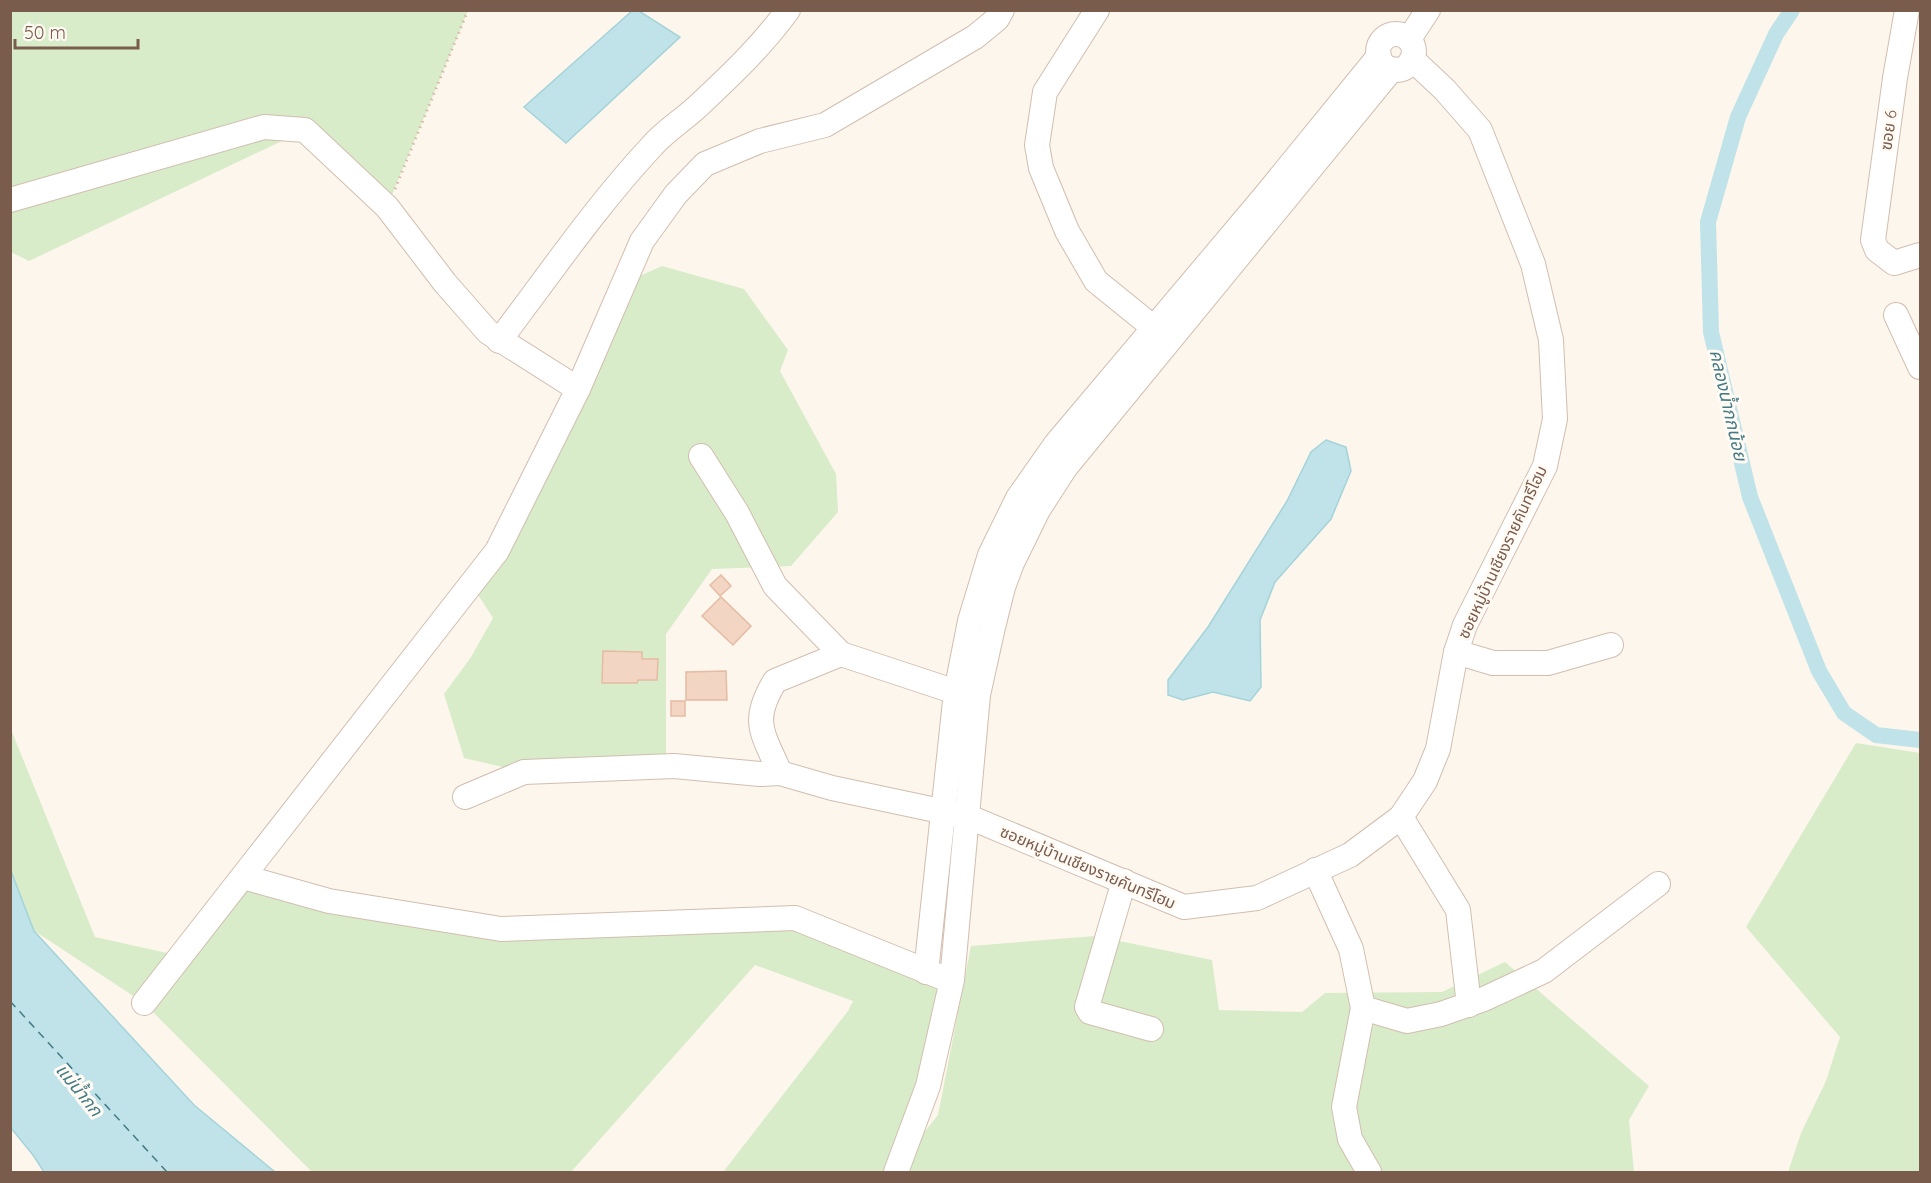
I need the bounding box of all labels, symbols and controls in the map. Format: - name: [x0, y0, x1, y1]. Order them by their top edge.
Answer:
- scale bar: [15, 12, 138, 50]
- text: 50 m: [24, 21, 66, 44]
- street label: ฃอย 6: [1875, 108, 1901, 151]
- water label: คลองน้ำกกน้อย: [1705, 347, 1754, 464]
- street label: ซอยหมู่บ้านเชียงรายคันทรีโฮม: [1453, 462, 1551, 642]
- street label: ซอยหมู่บ้านเชียงรายคันทรีโฮม: [997, 821, 1179, 913]
- water label: แม่น้ำกก: [51, 1058, 109, 1122]

